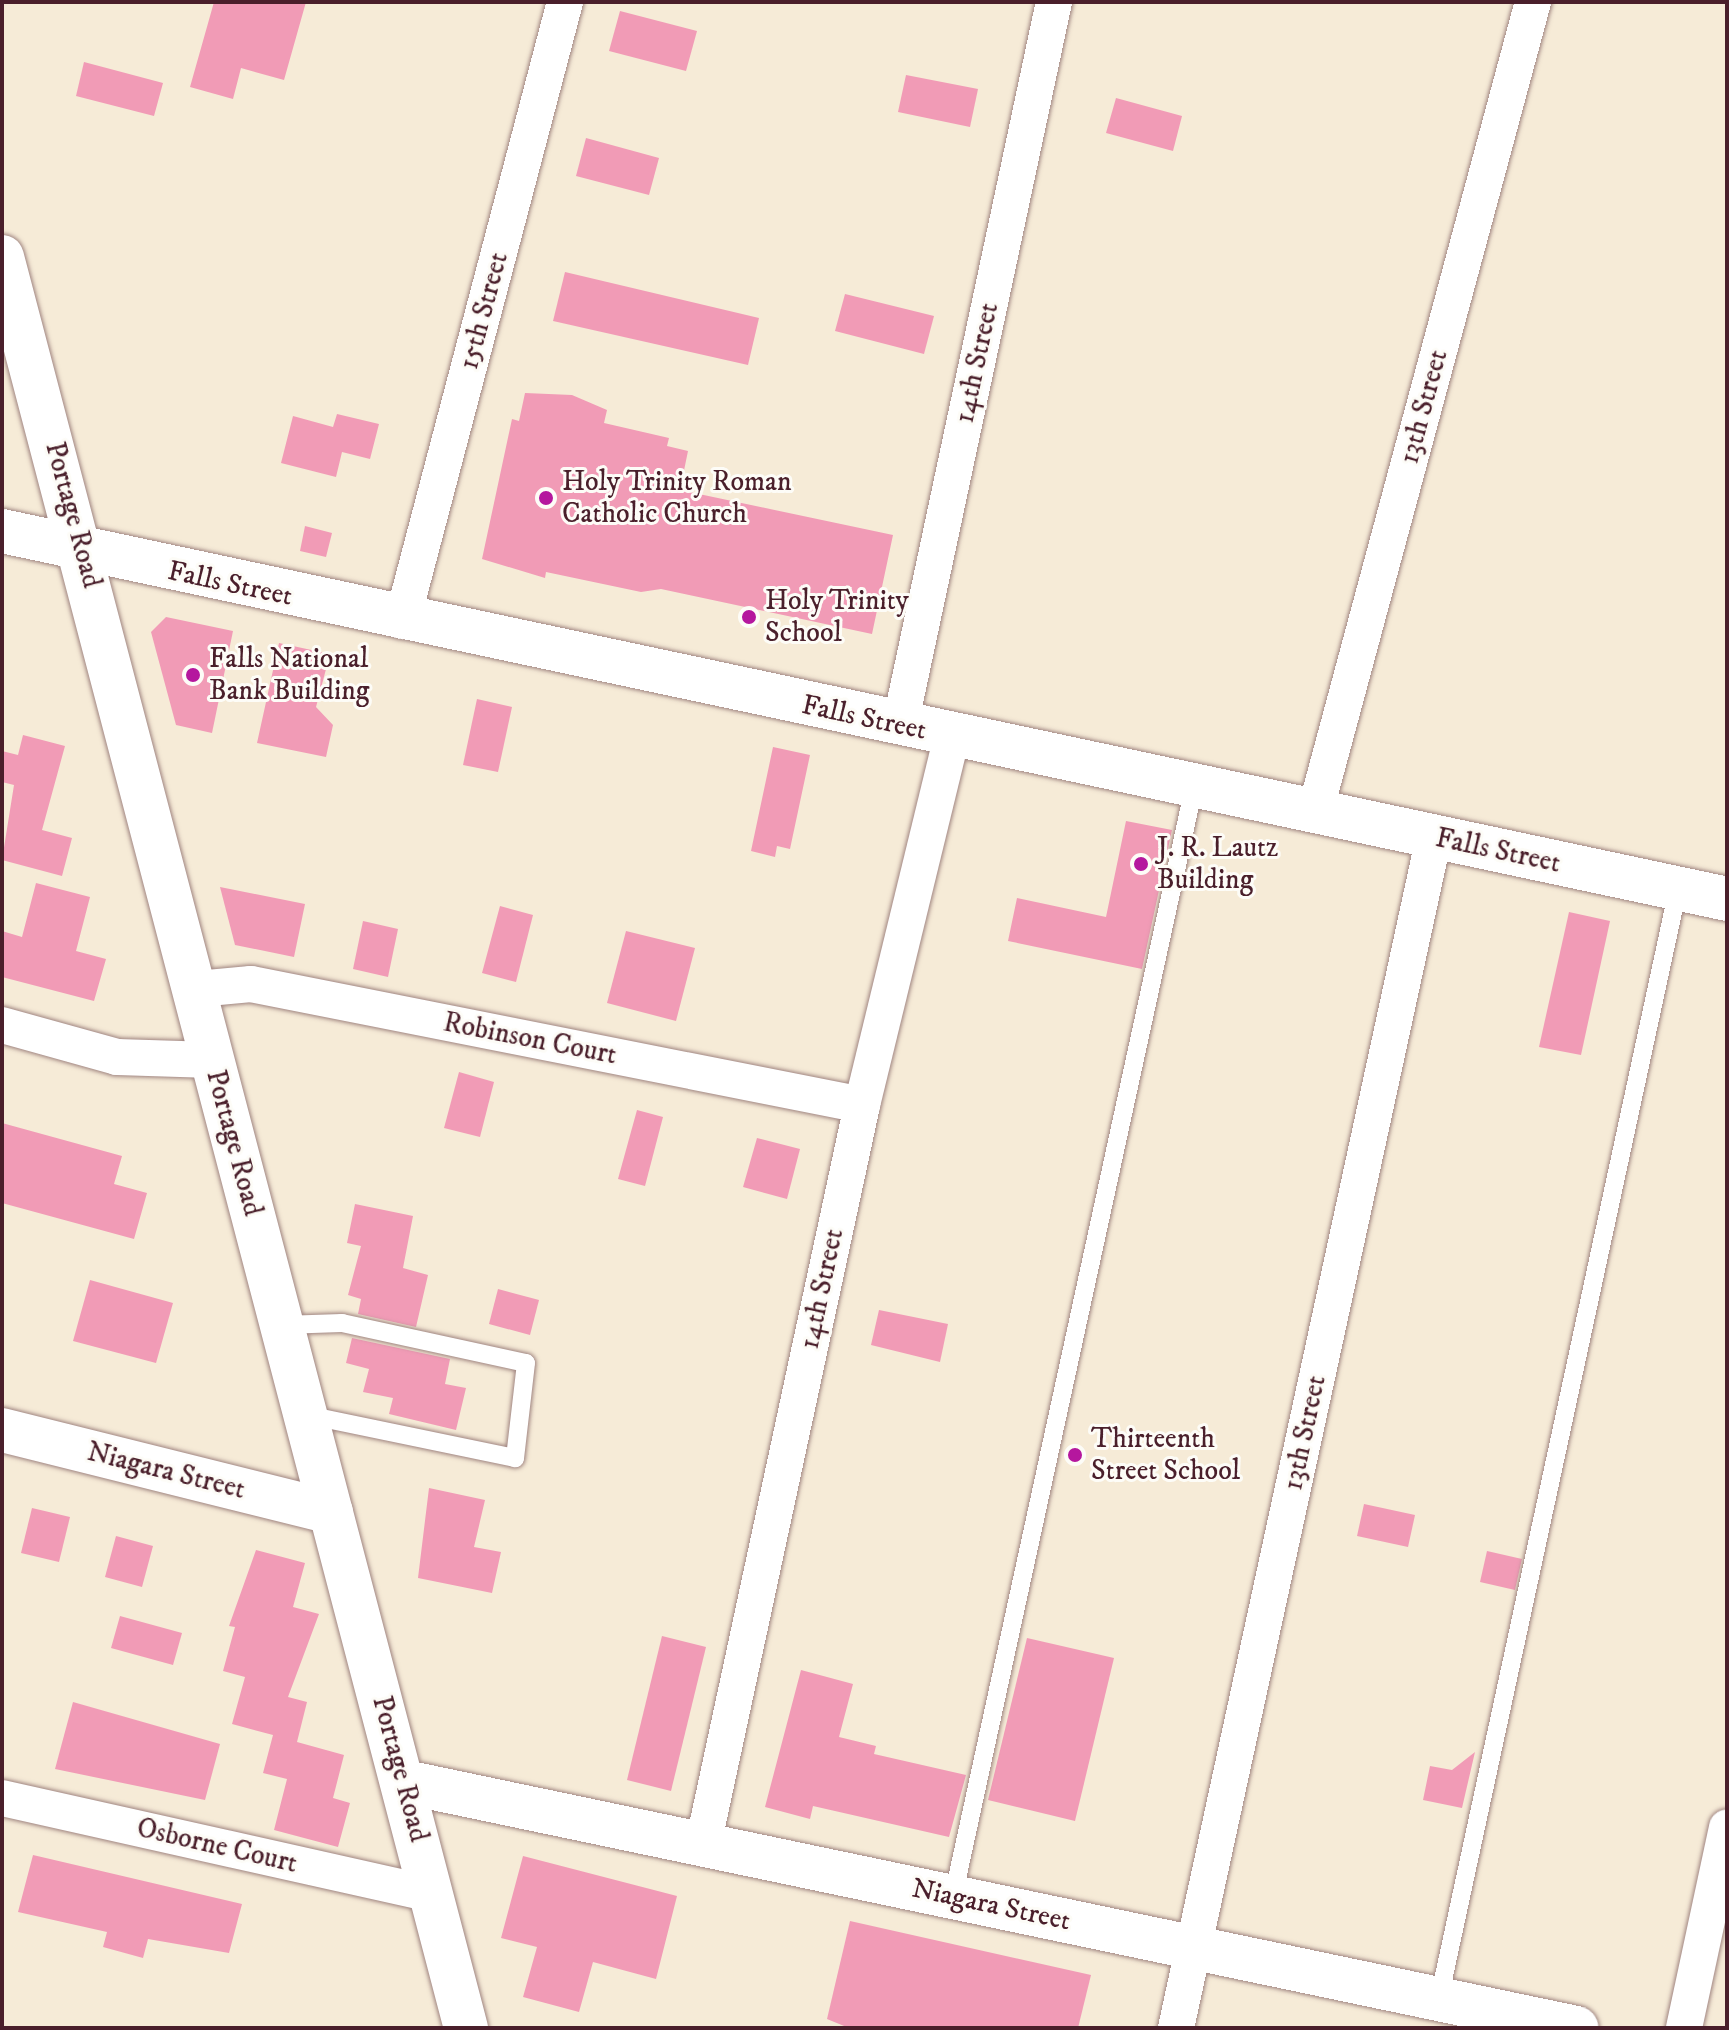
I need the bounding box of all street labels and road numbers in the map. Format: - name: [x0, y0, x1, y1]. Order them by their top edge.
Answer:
- street label: 15th Street: [452, 249, 516, 373]
- street label: 14th Street: [948, 300, 1006, 426]
- street label: 13th Street: [1393, 346, 1455, 468]
- street label: Portage Road: [37, 438, 109, 592]
- street label: Falls Street: [165, 554, 295, 614]
- street label: Falls Street: [799, 688, 929, 748]
- street label: Falls Street: [1433, 821, 1563, 881]
- street label: Robinson Court: [440, 1006, 620, 1072]
- street label: Portage Road: [198, 1066, 270, 1220]
- street label: 14th Street: [793, 1226, 851, 1352]
- street label: 13th Street: [1276, 1372, 1334, 1494]
- street label: Niagara Street: [84, 1435, 248, 1507]
- street label: Portage Road: [364, 1692, 436, 1846]
- street label: Osborne Court: [134, 1811, 300, 1881]
- street label: Niagara Street: [909, 1872, 1073, 1938]

